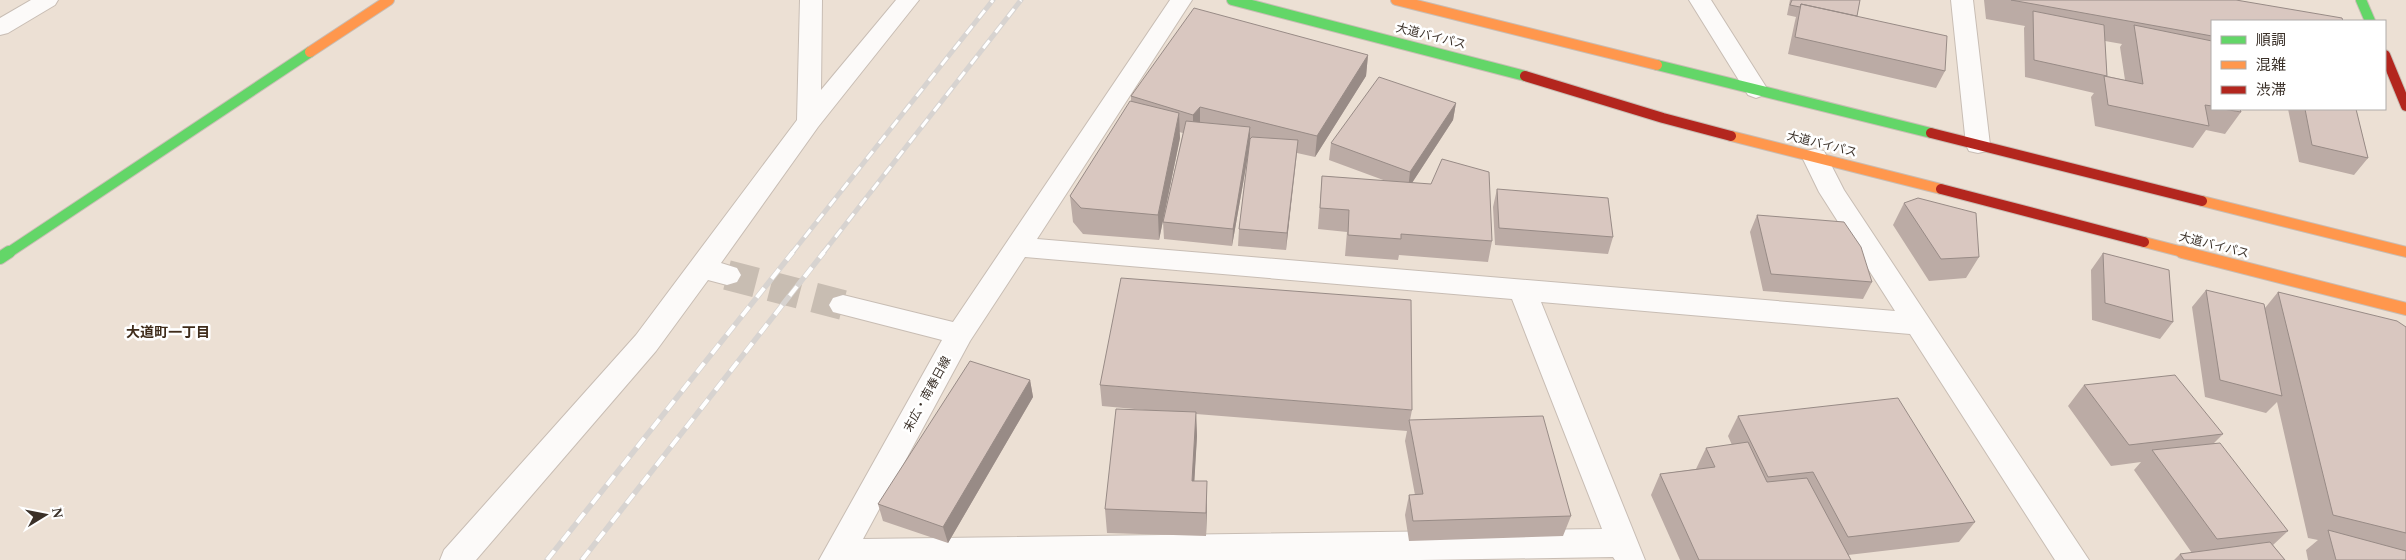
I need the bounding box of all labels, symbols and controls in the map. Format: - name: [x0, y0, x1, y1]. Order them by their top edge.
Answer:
- legend: [2211, 20, 2386, 110]
- street label: 大道バイパス: [1394, 21, 1468, 51]
- text: 順調: [2256, 32, 2286, 48]
- text: 混雑: [2256, 57, 2286, 73]
- text: 渋滞: [2256, 82, 2286, 98]
- street label: 大道バイパス: [1785, 129, 1859, 159]
- street label: 大道バイパス: [2177, 230, 2251, 260]
- district label: 大道町一丁目: [126, 325, 210, 340]
- street label: 末広・南春日線: [901, 354, 953, 434]
- north arrow: [20, 490, 70, 540]
- text: N: [49, 507, 66, 519]

